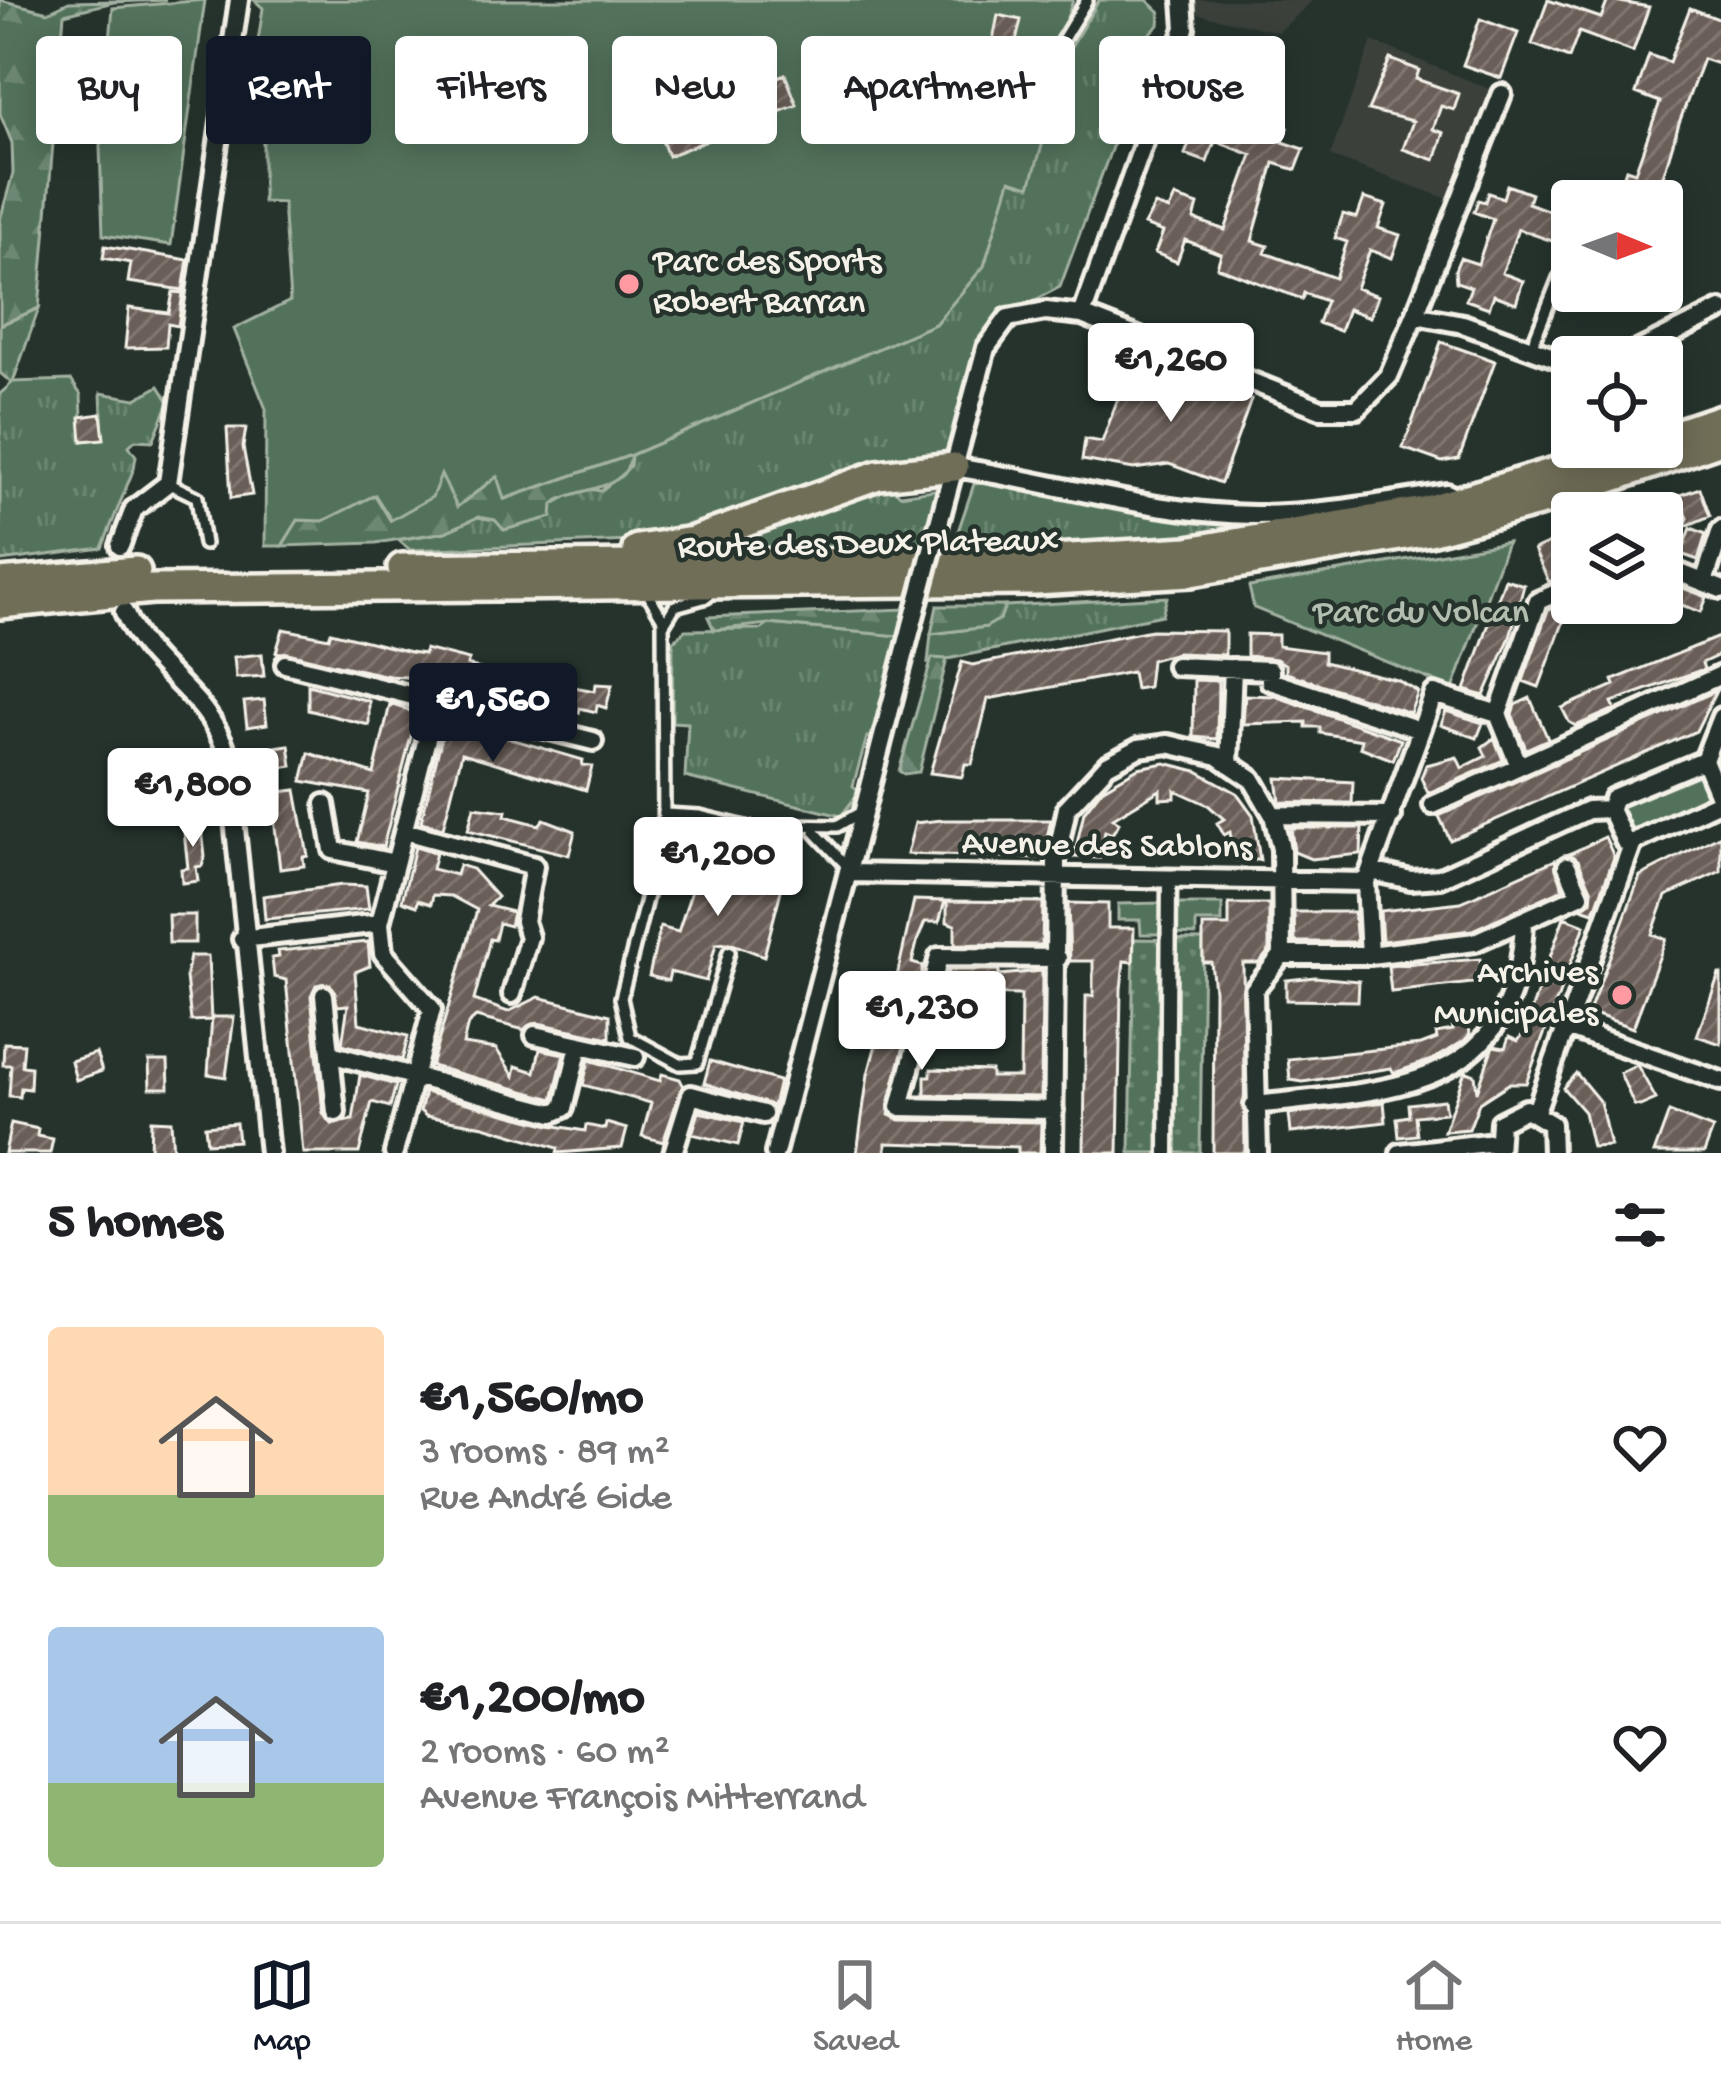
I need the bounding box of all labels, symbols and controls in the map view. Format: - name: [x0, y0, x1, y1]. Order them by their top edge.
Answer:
- chip: Buy: [36, 36, 182, 144]
- chip: Rent: [206, 36, 371, 144]
- chip: Filters: [395, 36, 588, 144]
- chip: New: [612, 36, 777, 144]
- chip: Apartment: [801, 36, 1075, 144]
- chip: House: [1099, 36, 1285, 144]
- north arrow: [1551, 180, 1683, 312]
- map controls: [1551, 180, 1683, 624]
- place label: Parc des Sports Robert Barran: [652, 242, 883, 326]
- marker: Parc des Sports Robert Barran: [616, 271, 642, 297]
- pin: €1,260: [1073, 323, 1269, 425]
- button: locate: [1551, 336, 1683, 468]
- text: €1,260: [1115, 339, 1227, 385]
- button: layers: [1551, 492, 1683, 624]
- street label: Route des Deux Plateaux: [677, 521, 1059, 571]
- park label: Parc du Volcan: [1312, 593, 1529, 636]
- pin: €1,560: [395, 663, 591, 765]
- text: €1,560: [436, 679, 550, 725]
- pin: €1,800: [95, 748, 291, 850]
- text: €1,800: [135, 764, 251, 810]
- pin: €1,200: [620, 817, 816, 919]
- street label: Avenue des Sablons: [961, 824, 1255, 872]
- text: €1,200: [661, 833, 775, 879]
- place label: Archives Municipales: [1434, 953, 1600, 1037]
- pin: €1,230: [824, 971, 1020, 1073]
- marker: Archives Municipales: [1609, 982, 1635, 1008]
- text: €1,230: [866, 987, 978, 1033]
- icon: filters: [1607, 1192, 1673, 1258]
- text: 5 homes: [48, 1195, 222, 1255]
- text: €1,560/mo: [420, 1371, 644, 1431]
- icon: home: [144, 1375, 288, 1519]
- icon: heart: [1607, 1414, 1673, 1480]
- text: 3 rooms · 89 m²: [420, 1431, 670, 1477]
- text: Rue André Gide: [420, 1477, 672, 1523]
- text: €1,200/mo: [420, 1671, 645, 1731]
- icon: home: [144, 1675, 288, 1819]
- icon: heart: [1607, 1714, 1673, 1780]
- text: 2 rooms · 60 m²: [420, 1731, 670, 1777]
- text: Avenue François Mitterrand: [420, 1777, 864, 1823]
- tab: Map: [249, 1952, 315, 2062]
- tab: Saved: [813, 1952, 898, 2062]
- tab: Home: [1396, 1952, 1472, 2062]

